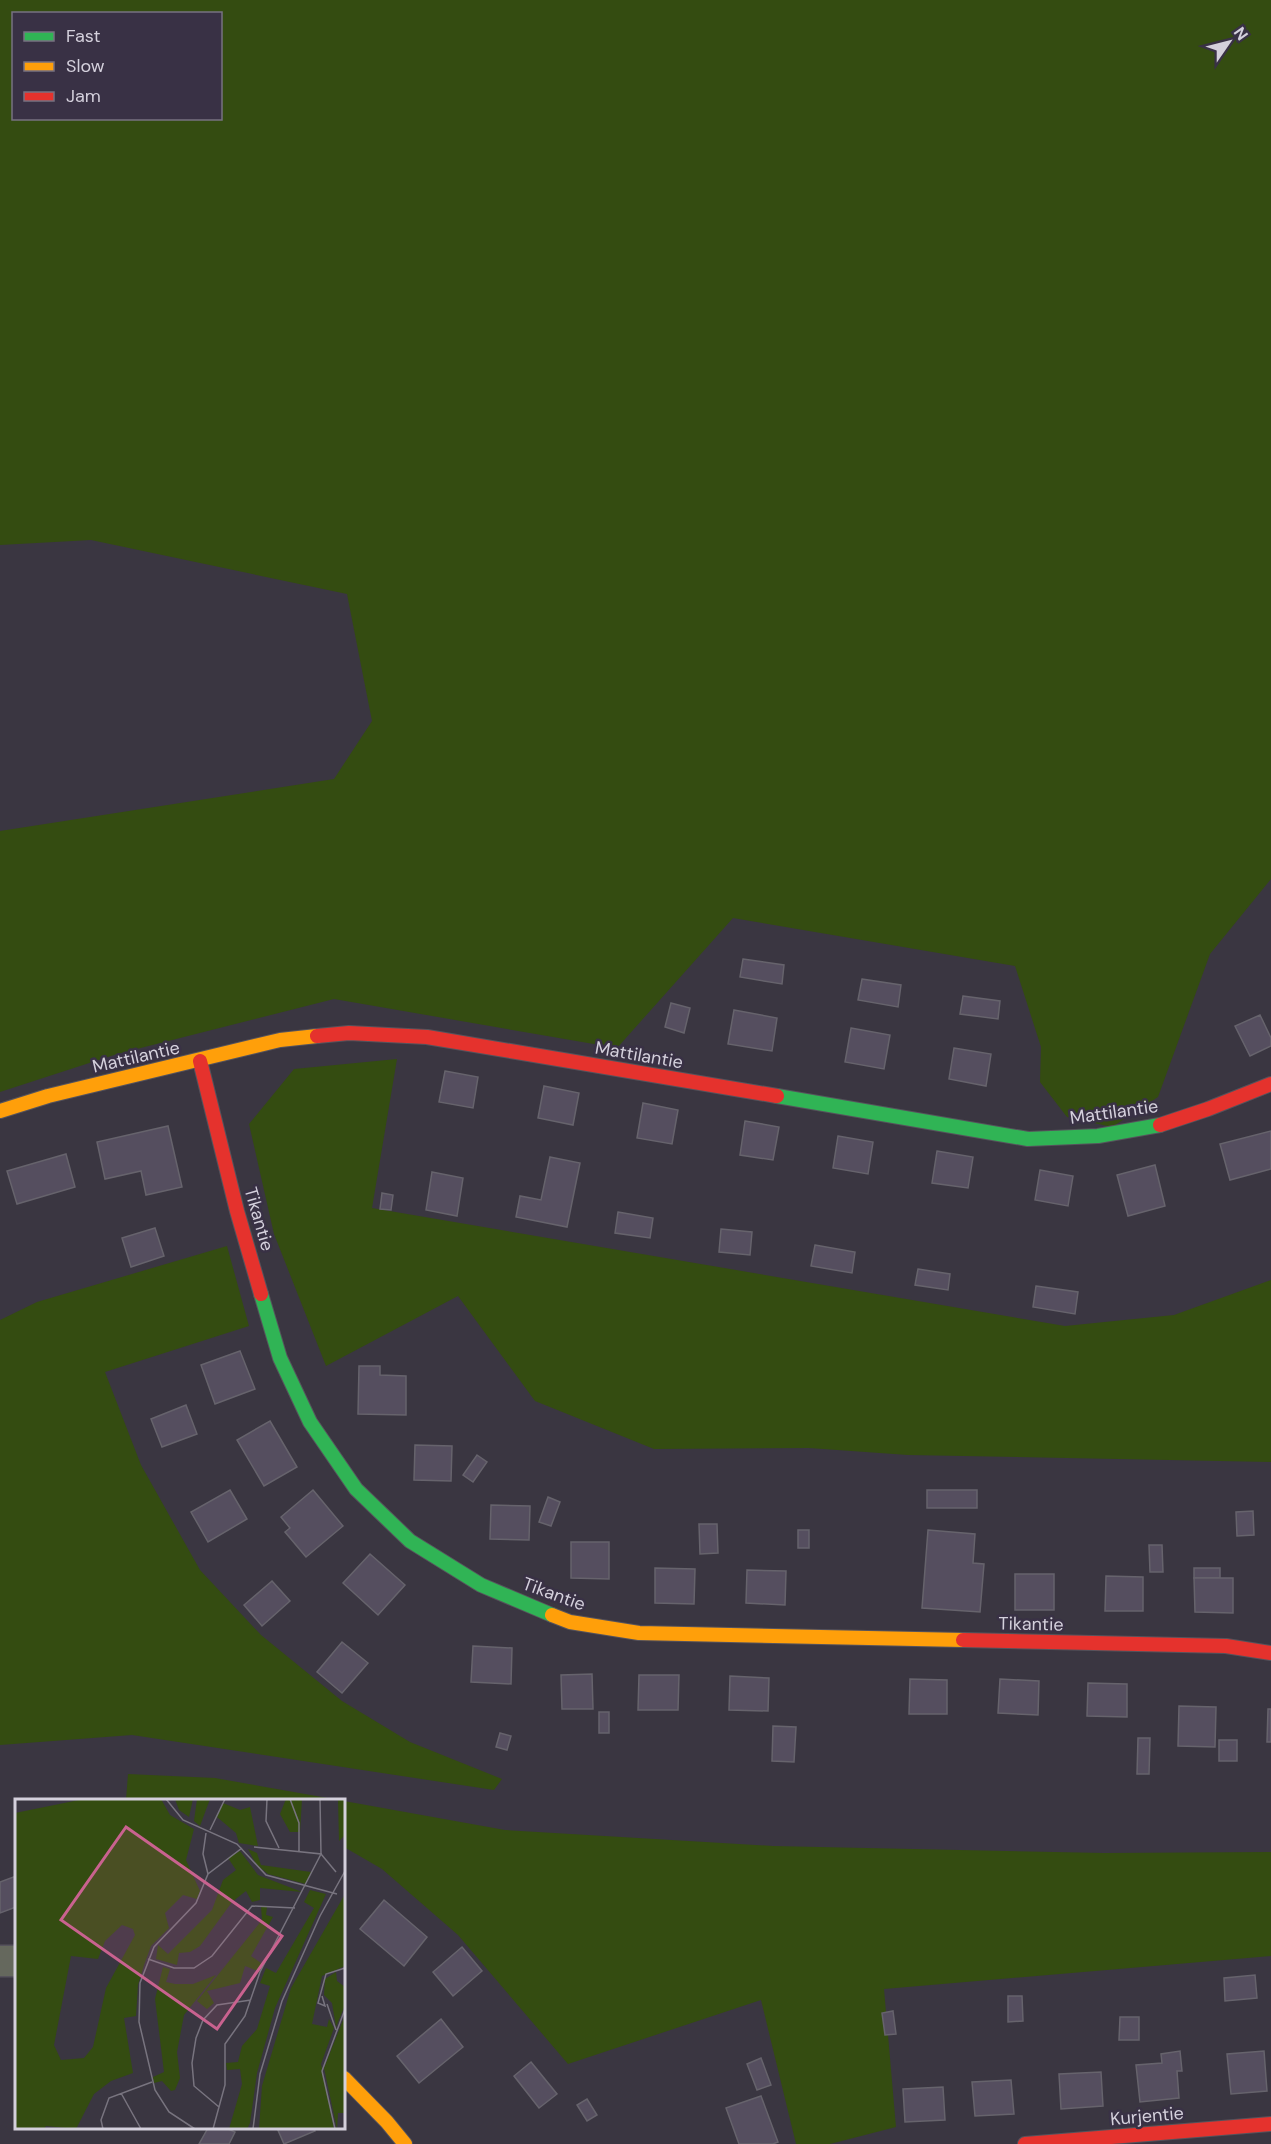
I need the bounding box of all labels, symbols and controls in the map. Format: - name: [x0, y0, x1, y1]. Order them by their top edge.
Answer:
- legend: [12, 12, 222, 120]
- north arrow: [1199, 12, 1259, 72]
- text: N: [1229, 23, 1253, 44]
- text: Fast: [66, 24, 101, 48]
- text: Slow: [66, 54, 105, 78]
- text: Jam: [66, 84, 101, 108]
- street label: Mattilantie: [90, 1035, 182, 1079]
- street label: Mattilantie: [593, 1035, 685, 1075]
- street label: Mattilantie: [1068, 1094, 1160, 1130]
- street label: Tikantie: [238, 1184, 280, 1254]
- street label: Tikantie: [519, 1572, 589, 1616]
- street label: Tikantie: [998, 1611, 1064, 1637]
- inset map: [15, 1799, 345, 2129]
- street label: Kurjentie: [1109, 2101, 1185, 2131]

